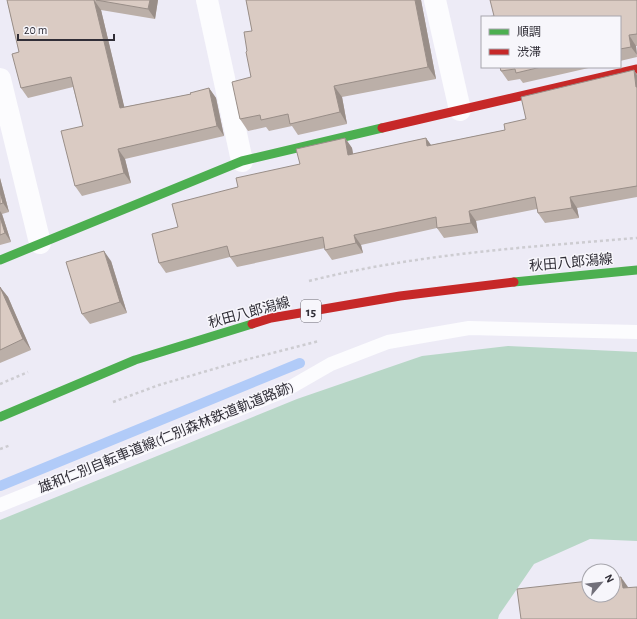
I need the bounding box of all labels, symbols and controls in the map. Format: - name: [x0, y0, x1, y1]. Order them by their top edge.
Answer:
- scale bar: [18, 16, 114, 42]
- legend: [481, 16, 621, 68]
- text: 20 m: [24, 24, 47, 36]
- text: 順調: [517, 26, 541, 38]
- text: 渋滞: [517, 46, 541, 58]
- street label: 秋田八郎潟線: [529, 251, 614, 274]
- street label: 秋田八郎潟線: [207, 294, 292, 331]
- road number: 15: [301, 300, 321, 322]
- street label: 雄和仁別自転車道線(仁別森林鉄道軌道路跡): [36, 378, 296, 496]
- north arrow: [581, 563, 621, 603]
- text: N: [603, 573, 616, 585]

